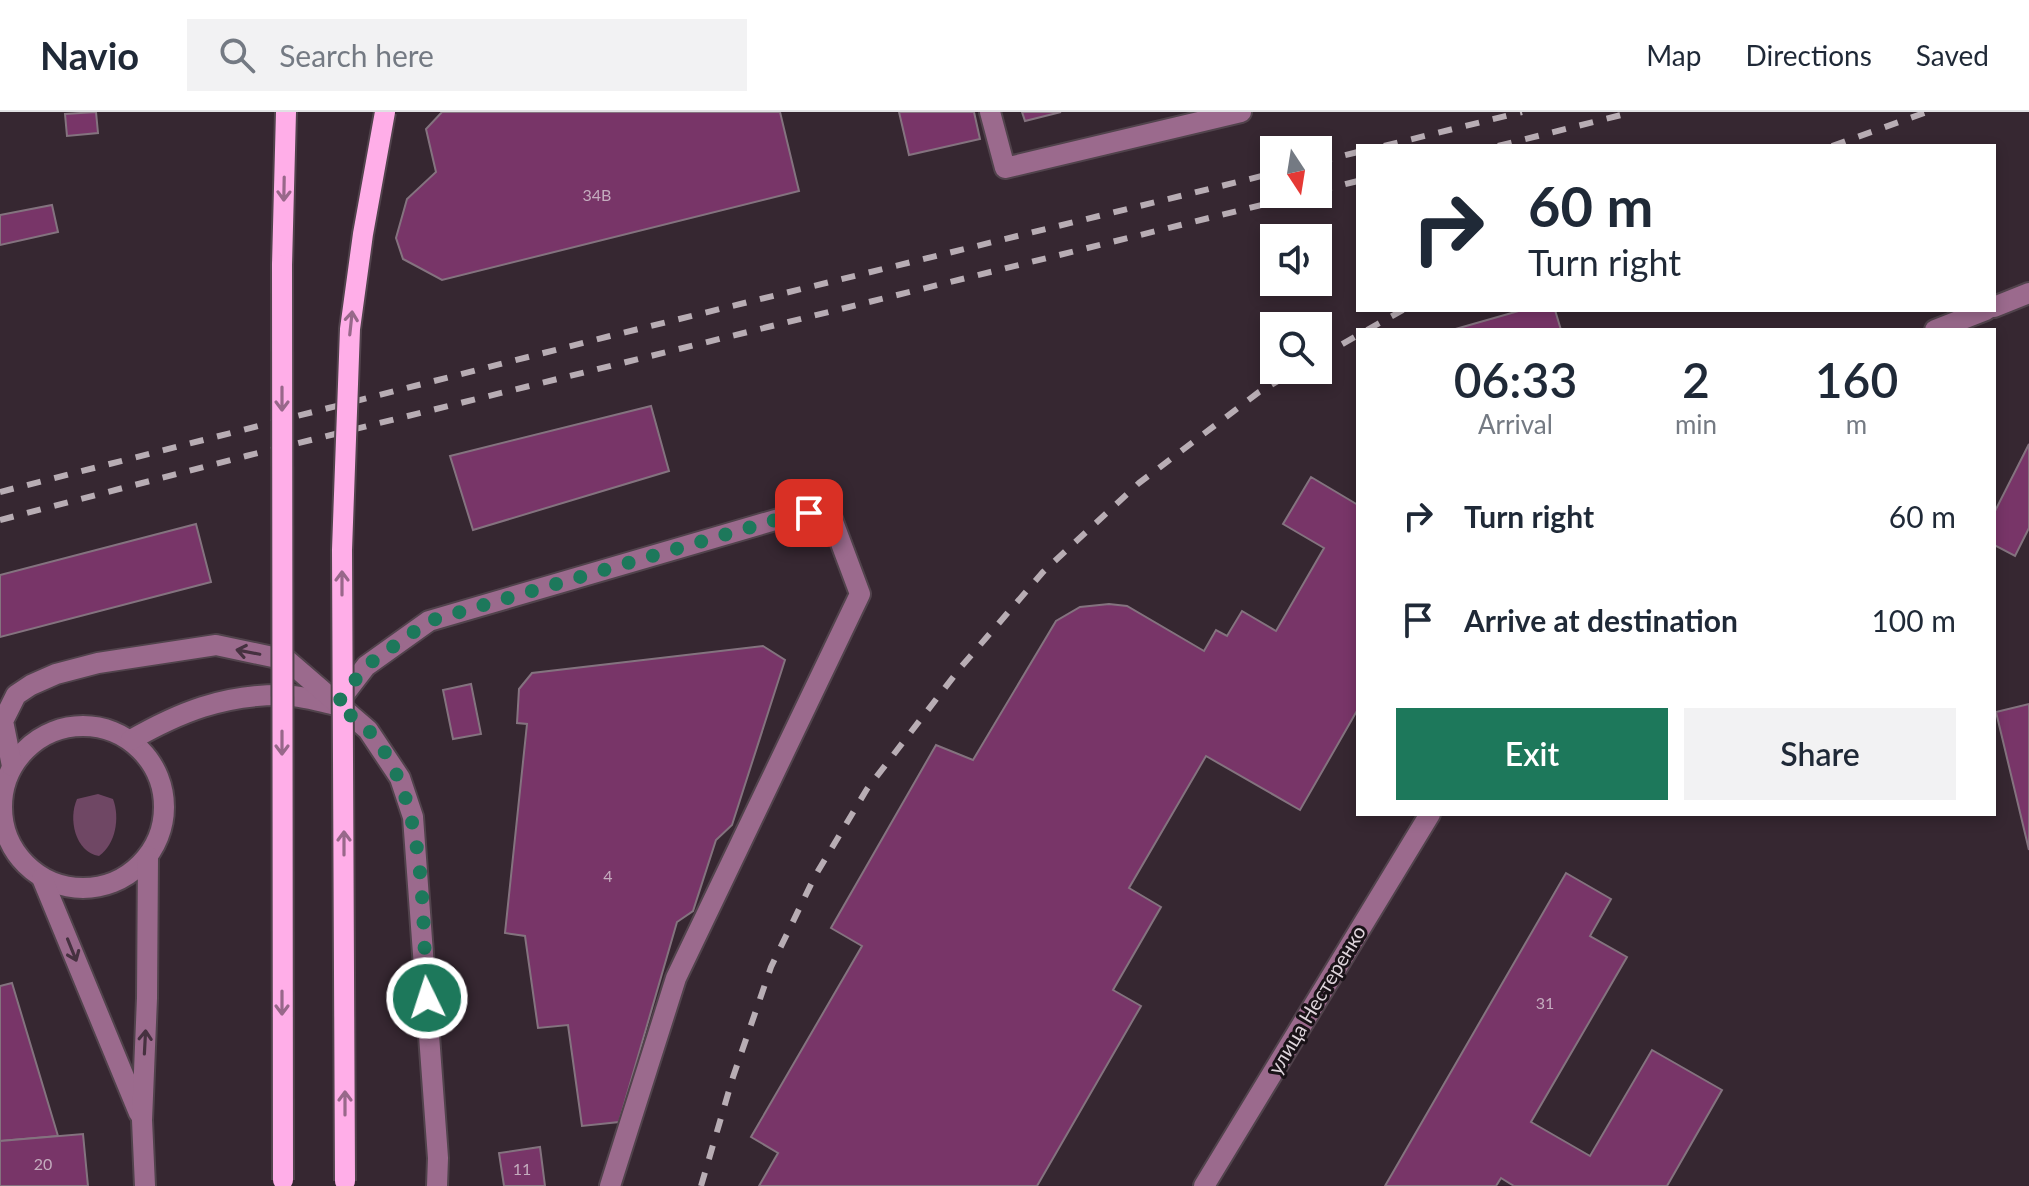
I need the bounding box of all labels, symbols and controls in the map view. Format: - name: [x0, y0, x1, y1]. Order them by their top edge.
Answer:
- search box: [187, 19, 747, 91]
- text: Navio: [40, 32, 139, 78]
- icon: search: [215, 33, 259, 77]
- text: Search here: [279, 37, 434, 73]
- text: Map: [1646, 38, 1701, 72]
- text: Directions: [1745, 38, 1872, 72]
- text: Saved: [1916, 38, 1989, 72]
- north arrow: [1260, 136, 1332, 208]
- map controls: [1260, 136, 1332, 384]
- text: 60 m: [1528, 172, 1653, 239]
- one-way arrow: [276, 175, 292, 202]
- icon: right: [1396, 176, 1500, 280]
- house number: 34В: [583, 185, 611, 204]
- button: sound: [1260, 224, 1332, 296]
- text: Turn right: [1528, 240, 1681, 284]
- one-way arrow: [343, 310, 358, 337]
- button: search: [1260, 312, 1332, 384]
- text: 06:33: [1454, 351, 1577, 408]
- text: 2: [1682, 351, 1710, 408]
- text: 160: [1815, 351, 1898, 408]
- one-way arrow: [274, 385, 290, 412]
- text: Arrival: [1478, 408, 1553, 440]
- text: min: [1675, 408, 1717, 440]
- text: m: [1846, 408, 1867, 440]
- pin: [775, 479, 843, 547]
- icon: arrive: [787, 491, 831, 535]
- icon: right: [1396, 494, 1440, 538]
- text: Turn right: [1464, 498, 1594, 534]
- text: 60 m: [1889, 498, 1956, 534]
- one-way arrow: [334, 570, 350, 597]
- icon: arrive: [1396, 598, 1440, 642]
- text: Arrive at destination: [1464, 602, 1738, 638]
- text: 100 m: [1871, 602, 1956, 638]
- one-way arrow: [236, 644, 262, 659]
- button: Exit: [1396, 708, 1668, 800]
- button: Share: [1684, 708, 1956, 800]
- one-way arrow: [274, 729, 290, 756]
- one-way arrow: [336, 830, 351, 857]
- house number: 4: [603, 866, 613, 885]
- street label: улица Нестеренко: [1262, 921, 1370, 1078]
- one-way arrow: [66, 937, 80, 962]
- position arrow: [385, 956, 469, 1040]
- one-way arrow: [274, 989, 290, 1016]
- house number: 31: [1536, 993, 1554, 1012]
- one-way arrow: [138, 1029, 153, 1056]
- one-way arrow: [337, 1090, 353, 1117]
- house number: 20: [34, 1154, 52, 1173]
- house number: 11: [513, 1159, 531, 1178]

